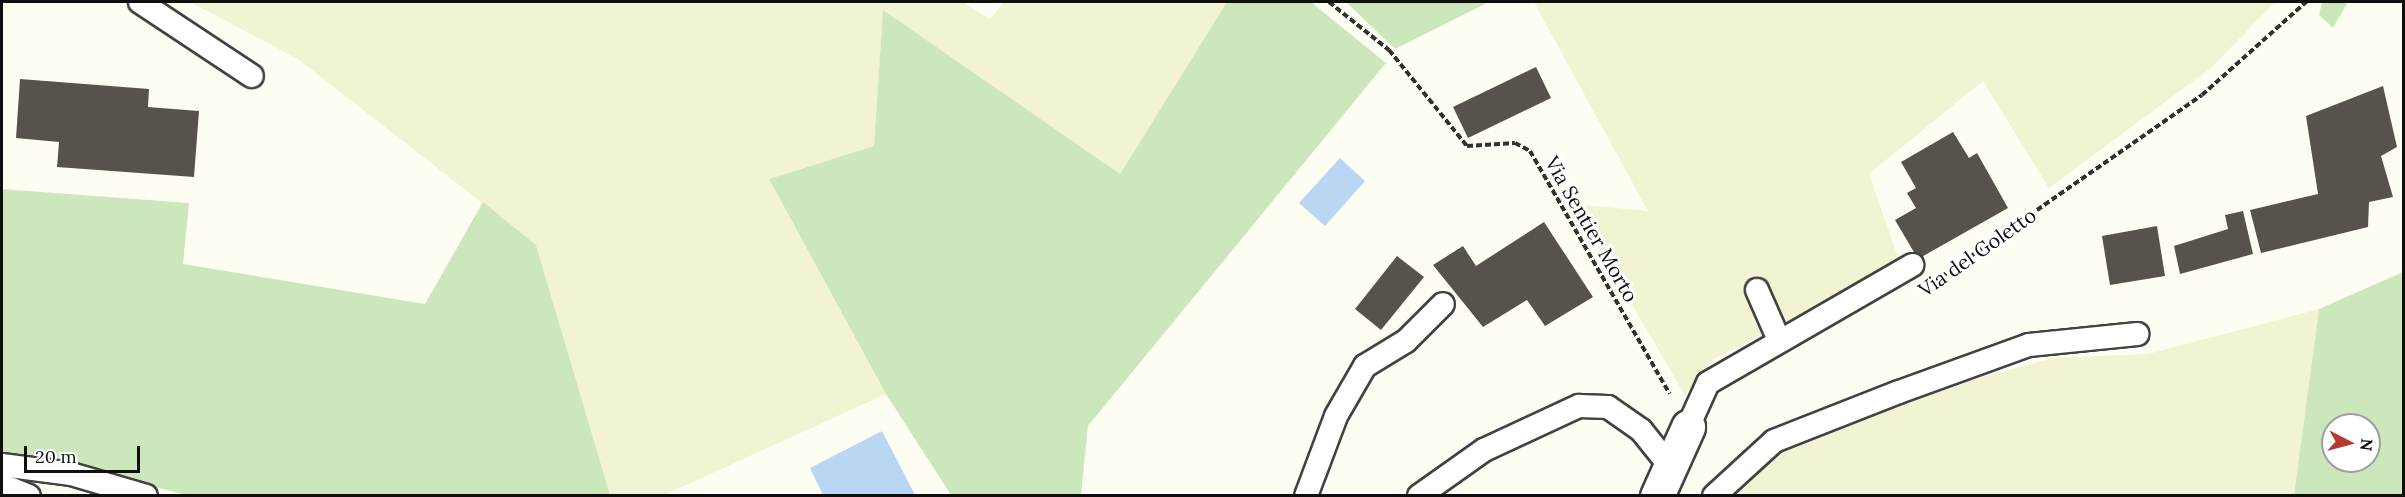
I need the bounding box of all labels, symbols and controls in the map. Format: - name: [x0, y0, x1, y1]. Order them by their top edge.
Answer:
- street label: Via Sentier Morto: [1541, 152, 1643, 306]
- street label: Via del Goletto: [1914, 203, 2040, 301]
- north arrow: [2321, 413, 2381, 473]
- scale bar: [27, 434, 142, 472]
- text: N: [2356, 437, 2378, 452]
- text: 20 m: [35, 445, 77, 468]

